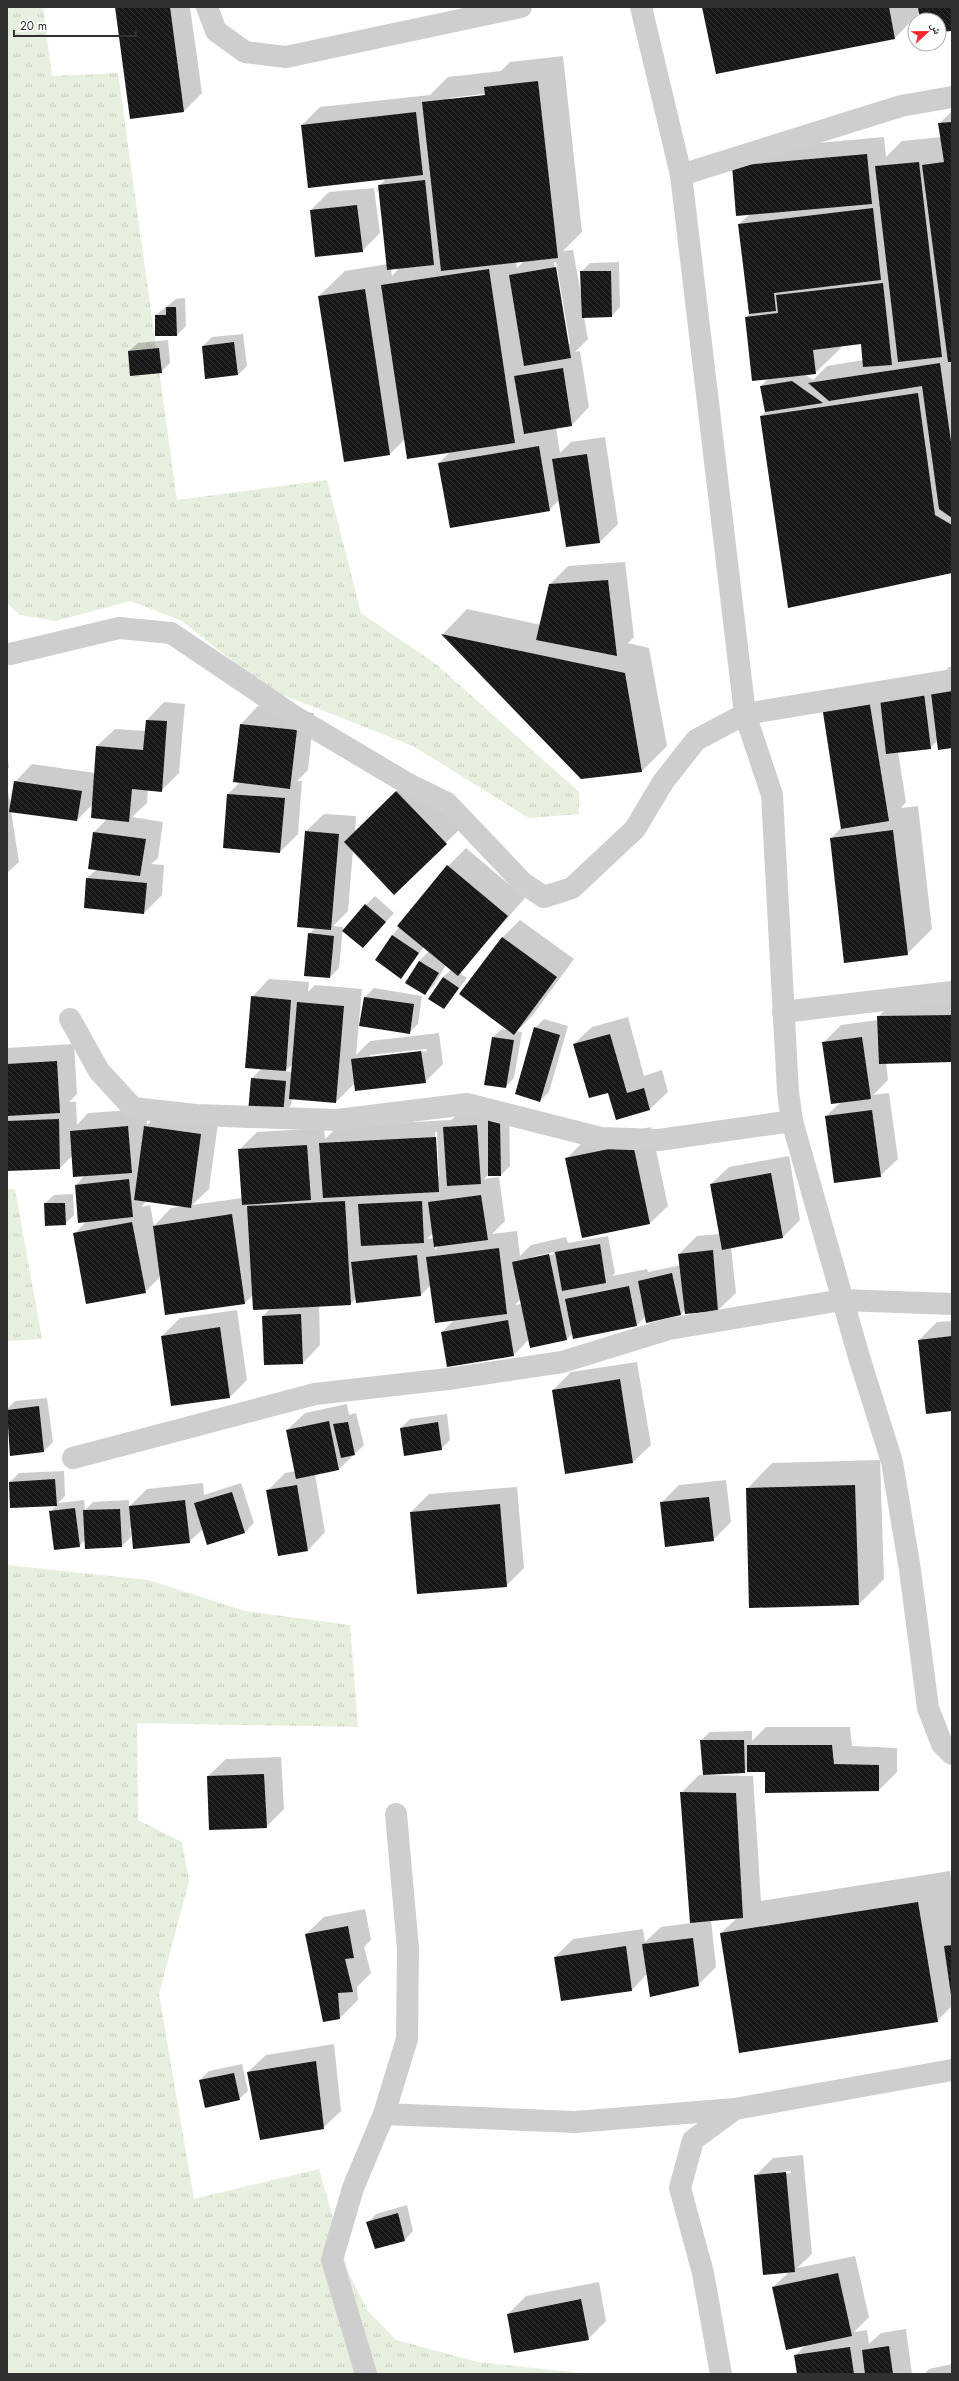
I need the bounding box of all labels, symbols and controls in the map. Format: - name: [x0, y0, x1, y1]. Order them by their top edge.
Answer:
- scale bar: [14, 12, 136, 38]
- north arrow: [907, 12, 947, 52]
- text: 20 m: [20, 17, 47, 35]
- text: ش: [927, 20, 946, 37]

